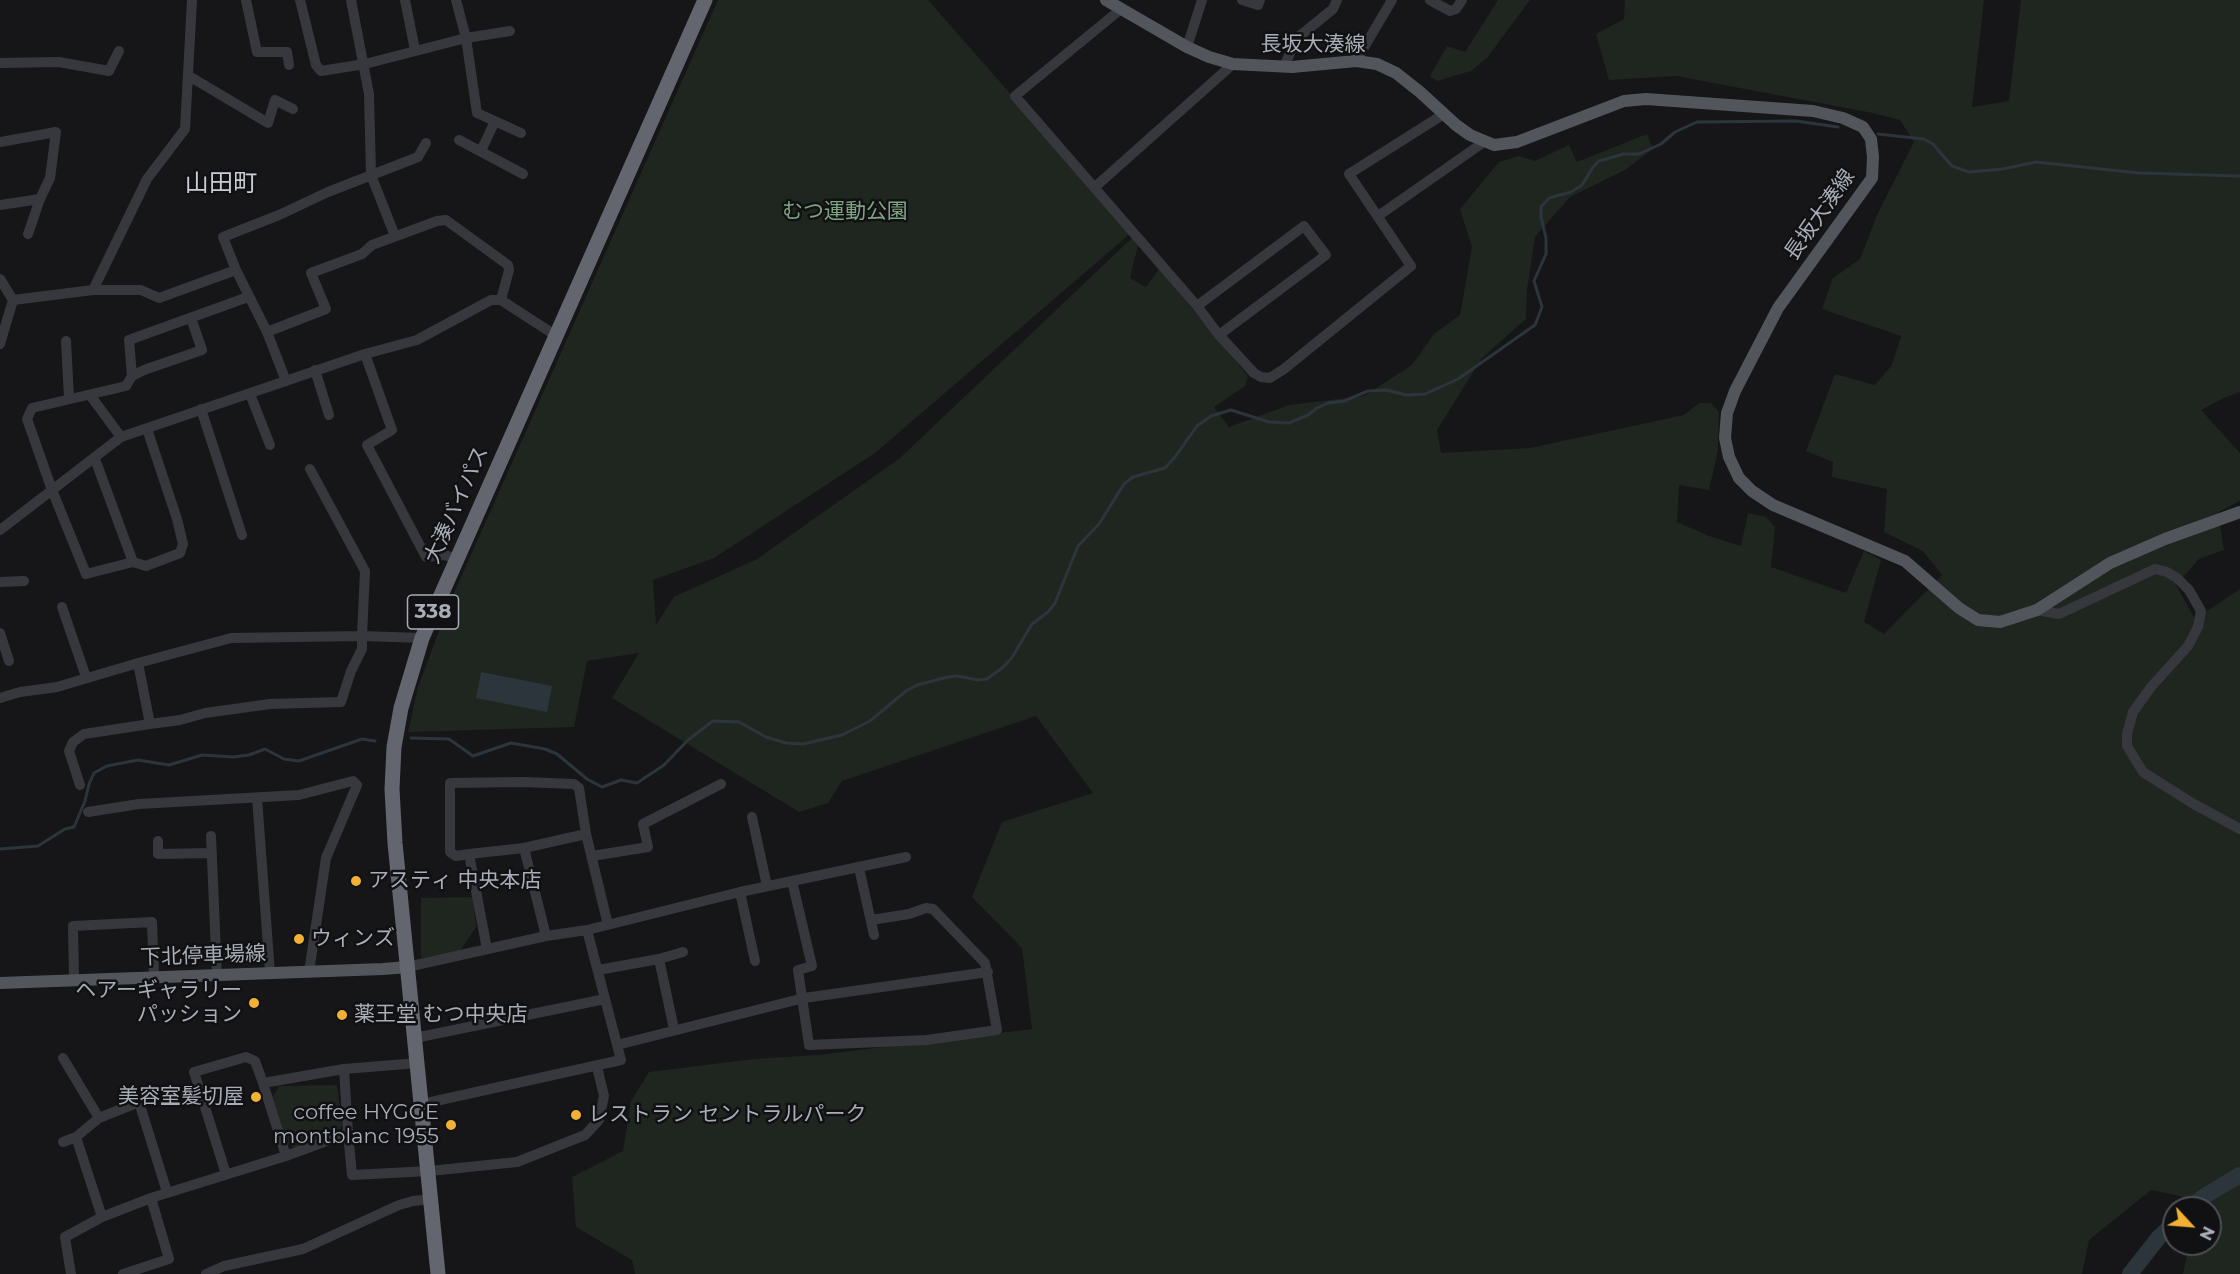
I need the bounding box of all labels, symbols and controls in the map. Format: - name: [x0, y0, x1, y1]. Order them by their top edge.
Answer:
- street label: 長坂大湊線: [1261, 32, 1365, 58]
- street label: 長坂大湊線: [1780, 165, 1860, 265]
- district label: 山田町: [185, 170, 257, 198]
- park label: むつ運動公園: [782, 199, 908, 225]
- street label: 大湊バイパス: [420, 442, 494, 568]
- road number: 338: [408, 595, 458, 629]
- place label: アスティ 中央本店: [368, 868, 542, 894]
- marker: アスティ 中央本店: [349, 874, 363, 888]
- place label: ウィンズ: [311, 926, 395, 952]
- marker: ウィンズ: [292, 932, 306, 946]
- street label: 下北停車場線: [140, 941, 266, 971]
- place label: ヘアーギャラリー パッション: [75, 978, 242, 1028]
- marker: ヘアーギャラリー パッション: [247, 996, 261, 1010]
- place label: 薬王堂 むつ中央店: [354, 1002, 528, 1028]
- marker: 薬王堂 むつ中央店: [335, 1008, 349, 1022]
- place label: 美容室髪切屋: [118, 1084, 244, 1110]
- marker: 美容室髪切屋: [249, 1090, 263, 1104]
- place label: coffee HYGGE montblanc 1955: [273, 1100, 439, 1150]
- place label: レストラン セントラルパーク: [588, 1102, 867, 1128]
- marker: レストラン セントラルパーク: [569, 1108, 583, 1122]
- marker: coffee HYGGE montblanc 1955: [444, 1118, 458, 1132]
- north arrow: [2162, 1196, 2222, 1256]
- text: N: [2195, 1223, 2218, 1243]

